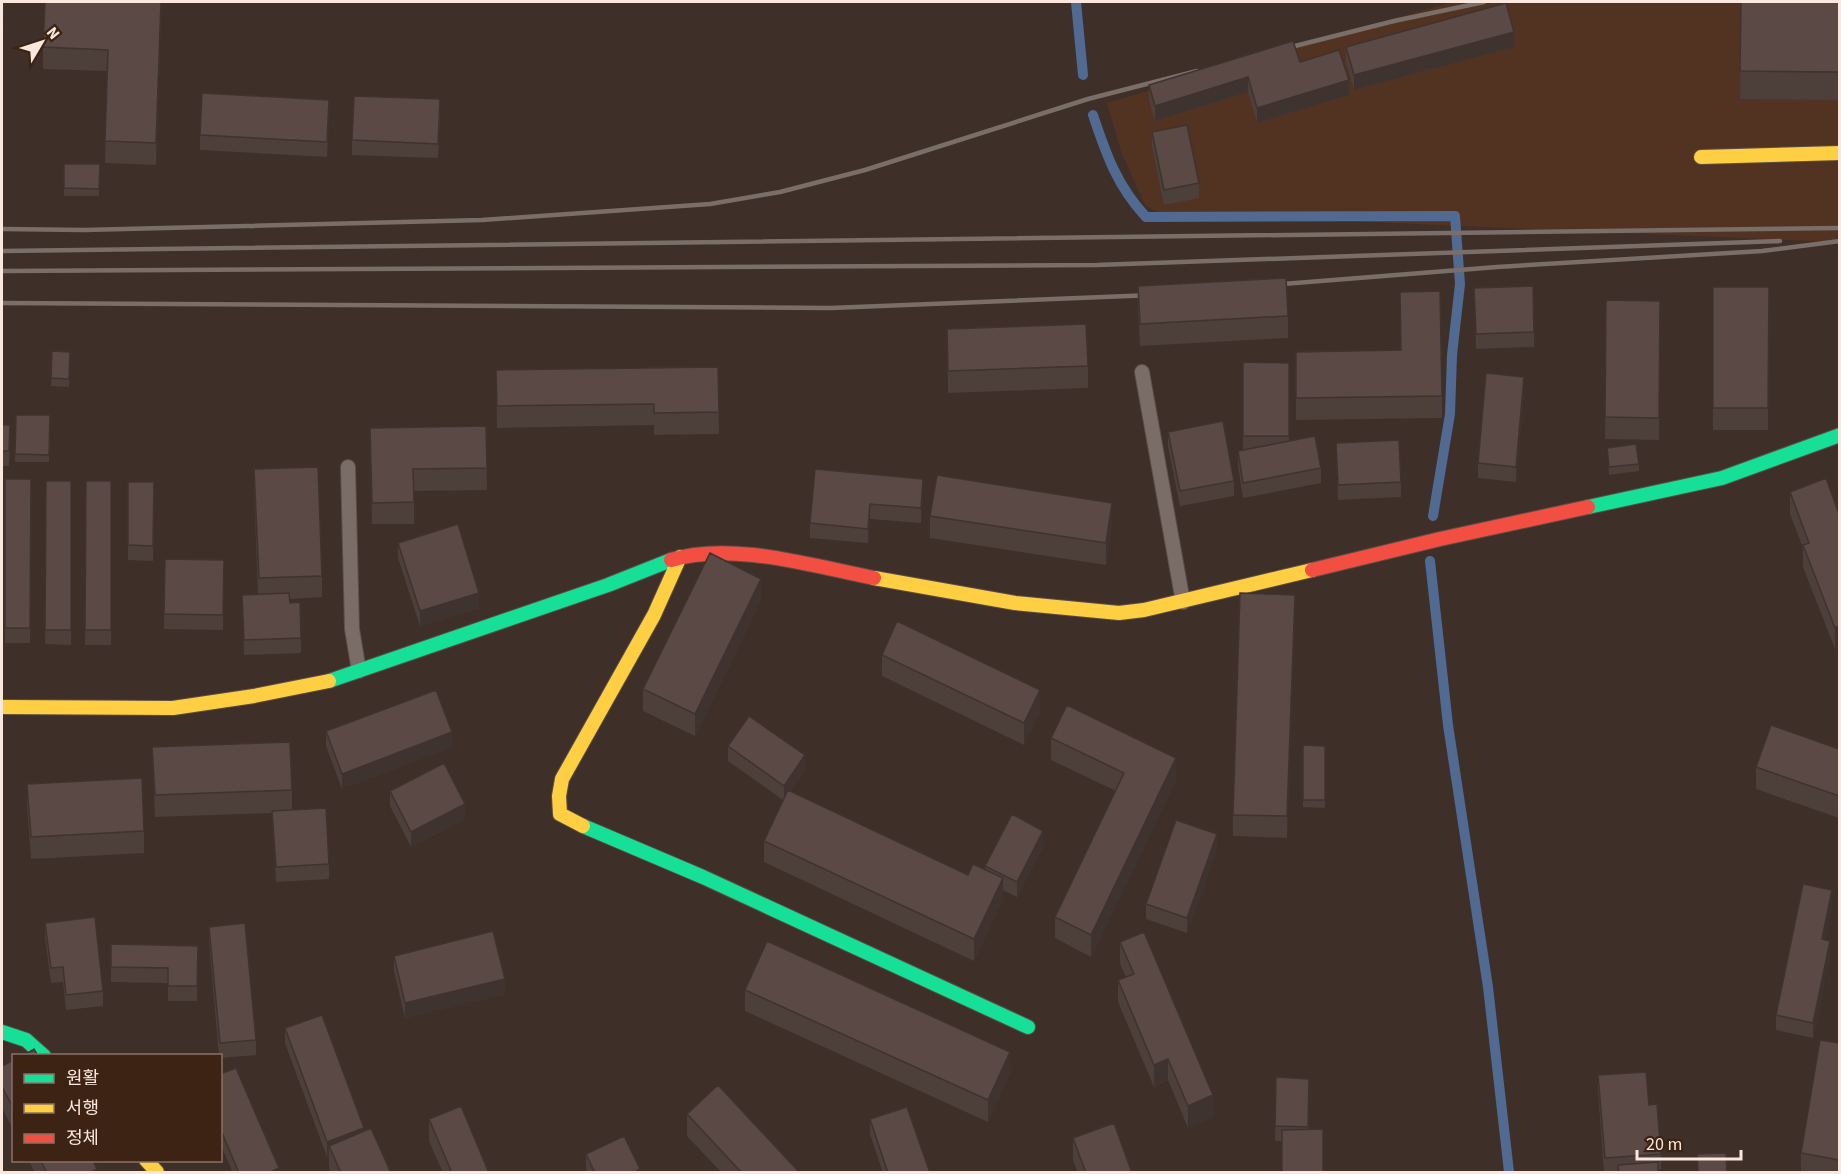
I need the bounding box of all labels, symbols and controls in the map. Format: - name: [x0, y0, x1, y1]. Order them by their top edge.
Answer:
- north arrow: [12, 12, 72, 72]
- text: N: [41, 22, 65, 44]
- legend: [12, 1054, 222, 1162]
- text: 원활: [66, 1066, 99, 1091]
- text: 서행: [66, 1096, 99, 1121]
- scale bar: [1637, 1123, 1740, 1161]
- text: 정체: [66, 1126, 99, 1151]
- text: 20 m: [1646, 1132, 1682, 1157]

